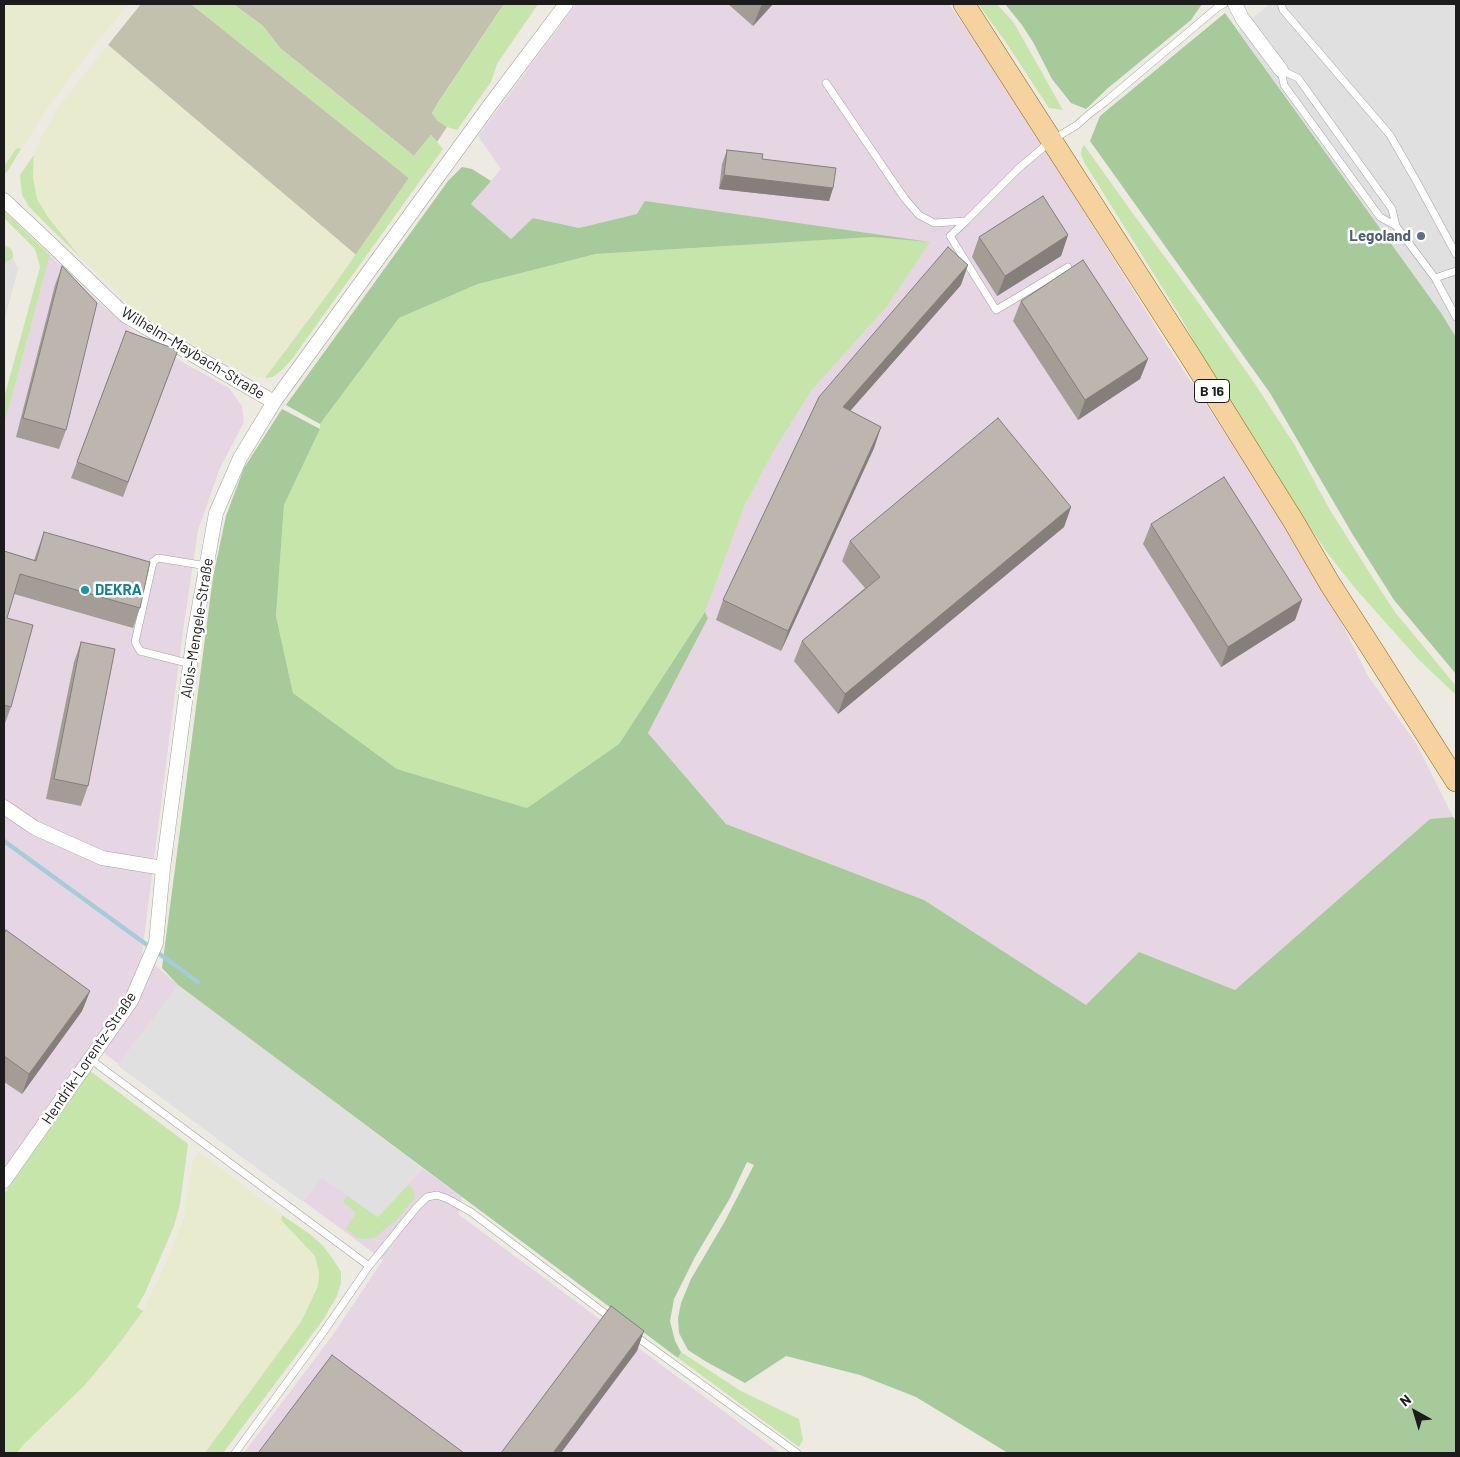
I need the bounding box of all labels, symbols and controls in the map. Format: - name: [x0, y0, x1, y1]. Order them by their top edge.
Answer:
- place label: Legoland: [1349, 227, 1411, 245]
- marker: Legoland: [1415, 230, 1427, 242]
- street label: Wilhelm-Maybach-Straße: [118, 303, 268, 403]
- road number: B 16: [1194, 380, 1230, 402]
- street label: Alois-Mengele-Straße: [177, 557, 217, 699]
- place label: DEKRA: [95, 581, 142, 599]
- marker: DEKRA: [79, 584, 91, 596]
- street label: Hendrik-Lorentz-Straße: [38, 988, 140, 1128]
- north arrow: [1390, 1387, 1440, 1437]
- text: N: [1396, 1390, 1414, 1409]

